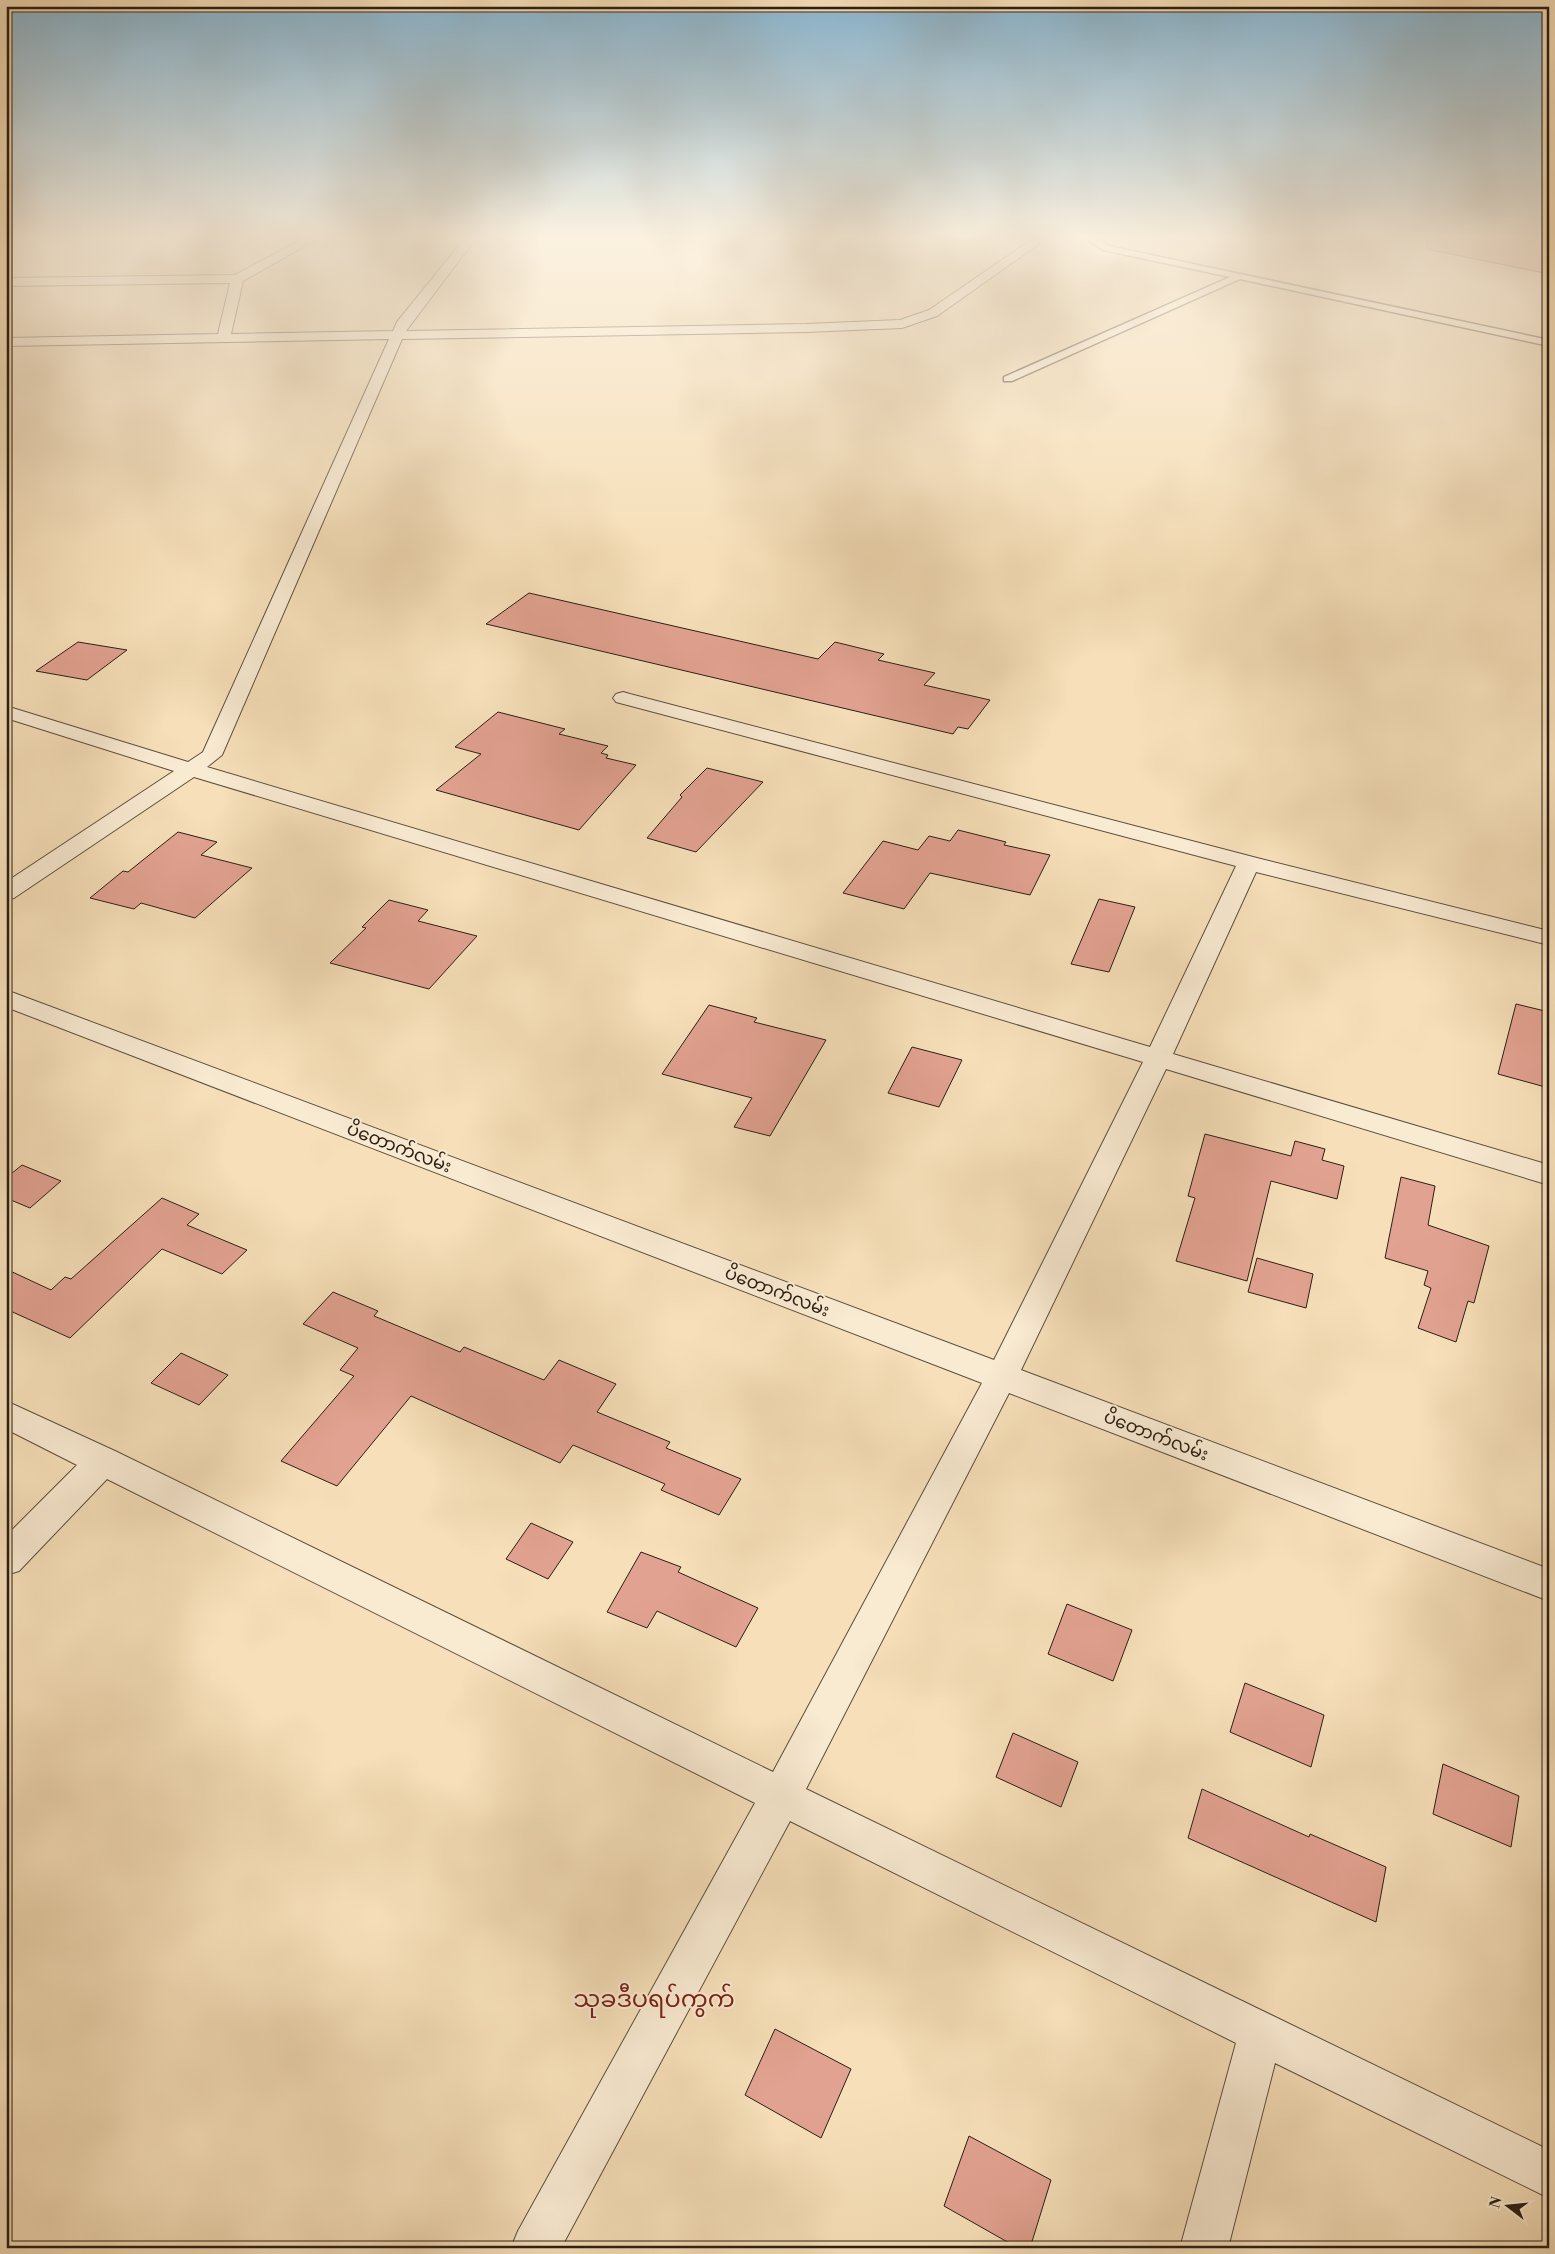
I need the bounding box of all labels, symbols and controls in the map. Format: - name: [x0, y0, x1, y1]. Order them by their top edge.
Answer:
- street label: ပိတောက်လမ်း: [343, 1115, 456, 1179]
- street label: ပိတောက်လမ်း: [721, 1259, 834, 1323]
- street label: ပိတောက်လမ်း: [1100, 1403, 1213, 1467]
- district label: သုခဒီပရပ်ကွက်: [573, 1983, 735, 2018]
- north arrow: [1482, 2182, 1532, 2232]
- text: N: [1486, 2195, 1507, 2210]

